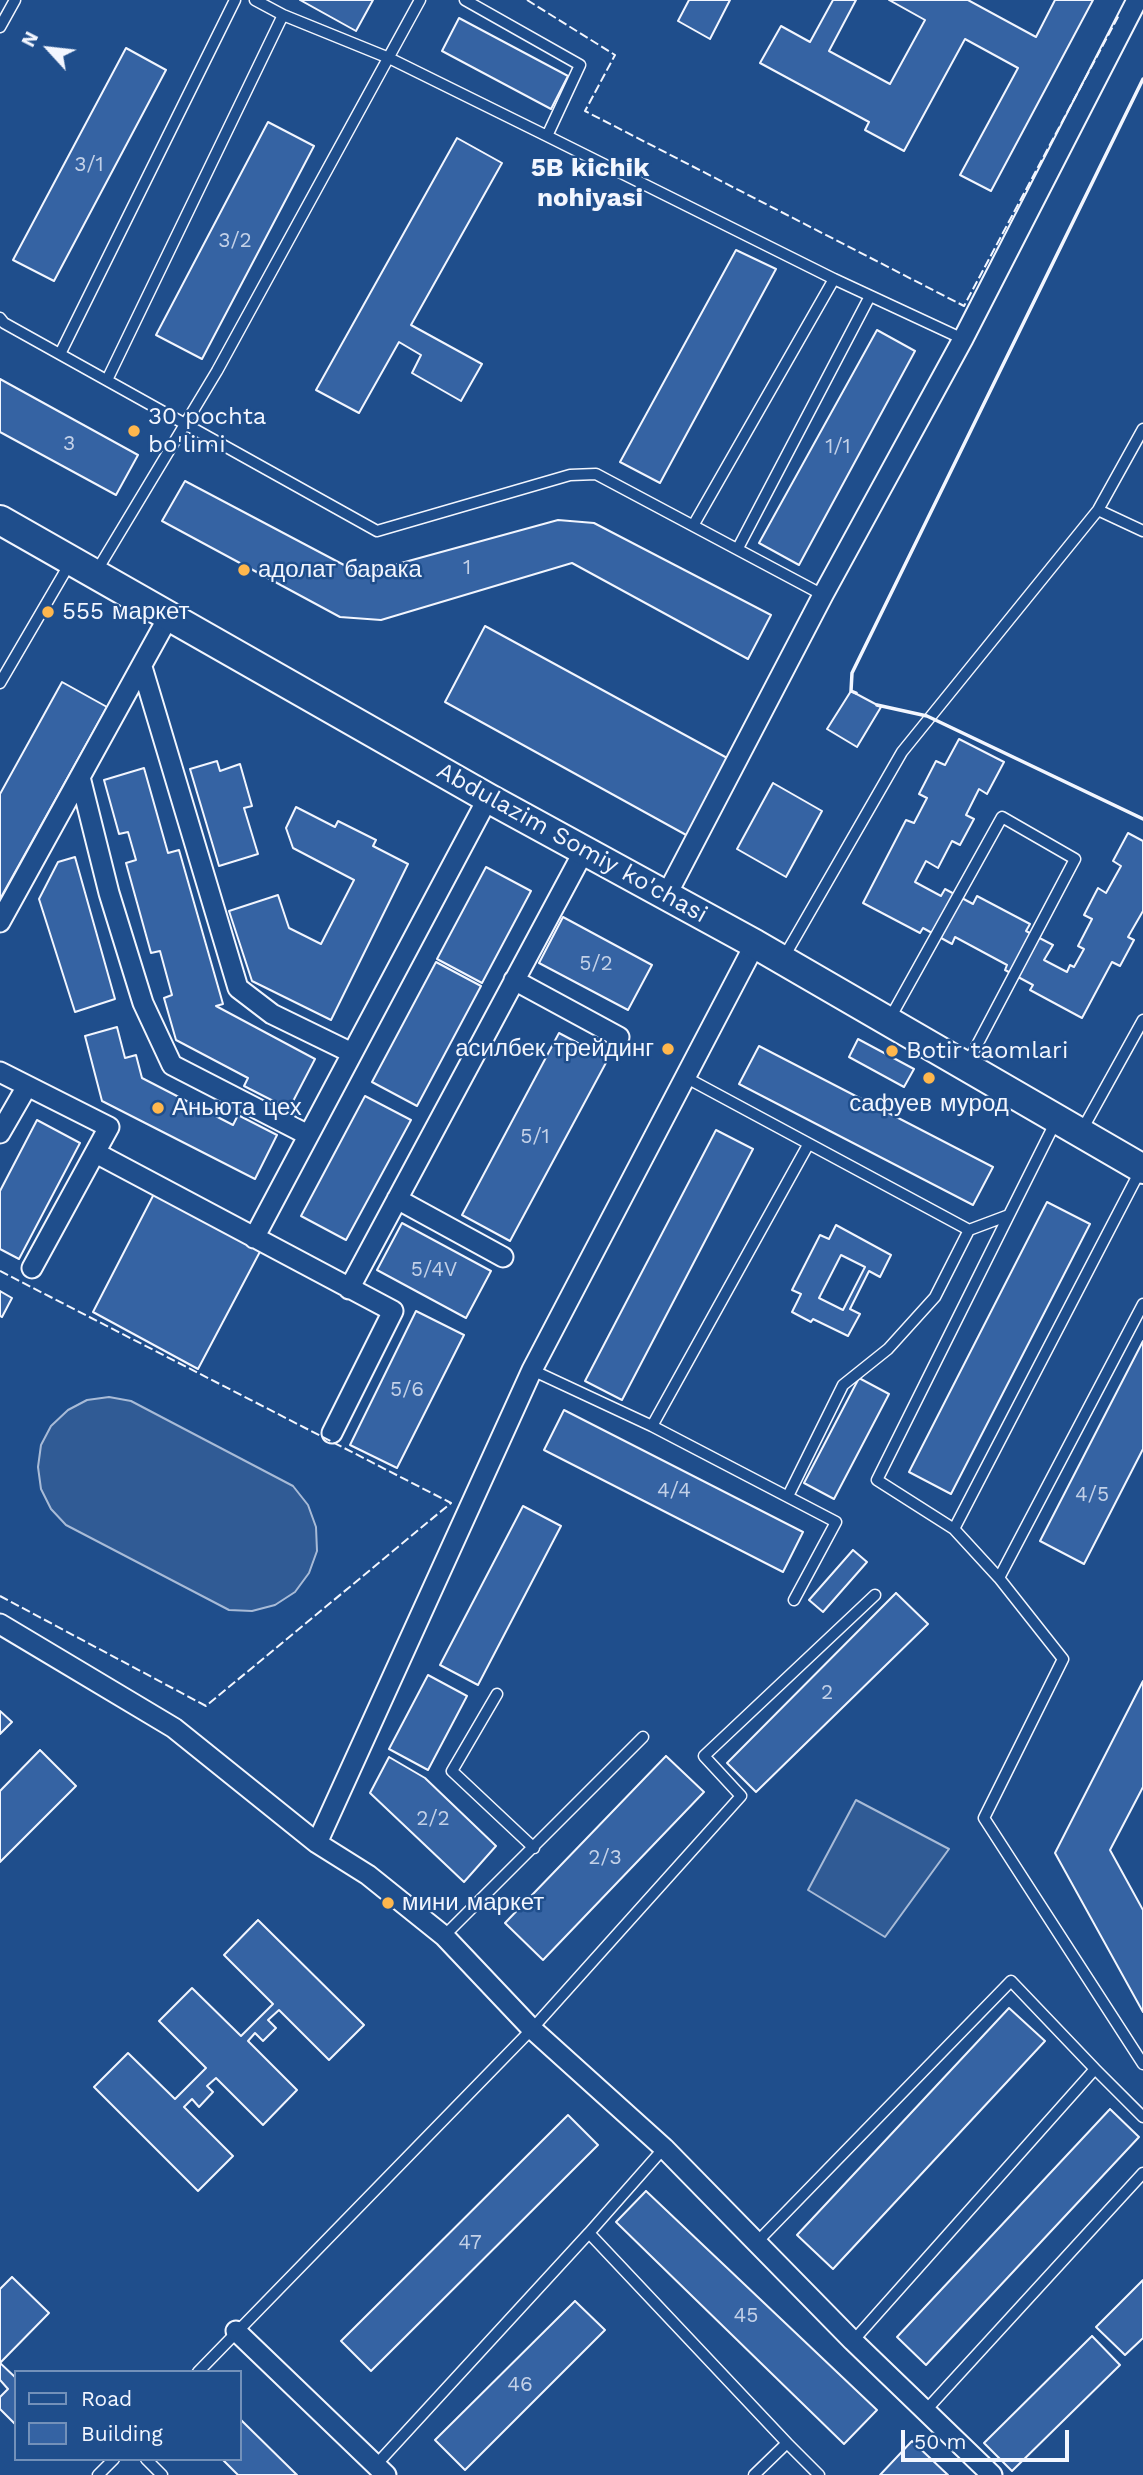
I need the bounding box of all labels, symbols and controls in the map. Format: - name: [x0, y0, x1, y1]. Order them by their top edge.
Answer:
- north arrow: [14, 14, 84, 84]
- text: N: [16, 28, 43, 51]
- house number: 3/1: [74, 152, 104, 178]
- district label: 5B kichik nohiyasi: [531, 152, 649, 214]
- house number: 3/2: [218, 228, 252, 254]
- place label: 30 pochta bo'limi: [148, 403, 266, 459]
- marker: 30 pochta bo'limi: [126, 423, 142, 439]
- house number: 3: [63, 431, 75, 457]
- house number: 1/1: [825, 434, 851, 460]
- house number: 1: [463, 555, 471, 581]
- place label: адолат барака: [258, 556, 422, 584]
- marker: адолат барака: [236, 562, 252, 578]
- place label: 555 маркет: [62, 598, 190, 626]
- marker: 555 маркет: [40, 604, 56, 620]
- street label: Abdulazim Somiy ko'chasi: [432, 757, 712, 929]
- house number: 5/2: [579, 951, 613, 977]
- place label: асилбек трейдинг: [455, 1035, 654, 1063]
- place label: Botir taomlari: [906, 1037, 1068, 1065]
- marker: асилбек трейдинг: [660, 1041, 676, 1057]
- marker: Botir taomlari: [884, 1043, 900, 1059]
- marker: сафуев мурод: [921, 1070, 937, 1086]
- place label: сафуев мурод: [849, 1090, 1009, 1118]
- place label: Аньюта цех: [172, 1094, 302, 1122]
- marker: Аньюта цех: [150, 1100, 166, 1116]
- house number: 5/1: [520, 1124, 550, 1150]
- house number: 5/4V: [411, 1257, 457, 1283]
- house number: 5/6: [390, 1377, 424, 1403]
- house number: 4/4: [657, 1478, 691, 1504]
- house number: 4/5: [1075, 1482, 1109, 1508]
- house number: 2: [821, 1680, 833, 1706]
- house number: 2/2: [416, 1806, 450, 1832]
- house number: 2/3: [588, 1845, 622, 1871]
- place label: мини маркет: [402, 1889, 544, 1917]
- marker: мини маркет: [380, 1895, 396, 1911]
- house number: 47: [458, 2230, 482, 2256]
- house number: 45: [733, 2303, 759, 2329]
- legend: [14, 2370, 242, 2461]
- house number: 46: [507, 2372, 533, 2398]
- text: Road: [81, 2386, 132, 2411]
- scale bar: [905, 2416, 1073, 2460]
- text: Building: [81, 2421, 163, 2446]
- text: 50 m: [914, 2429, 966, 2454]

